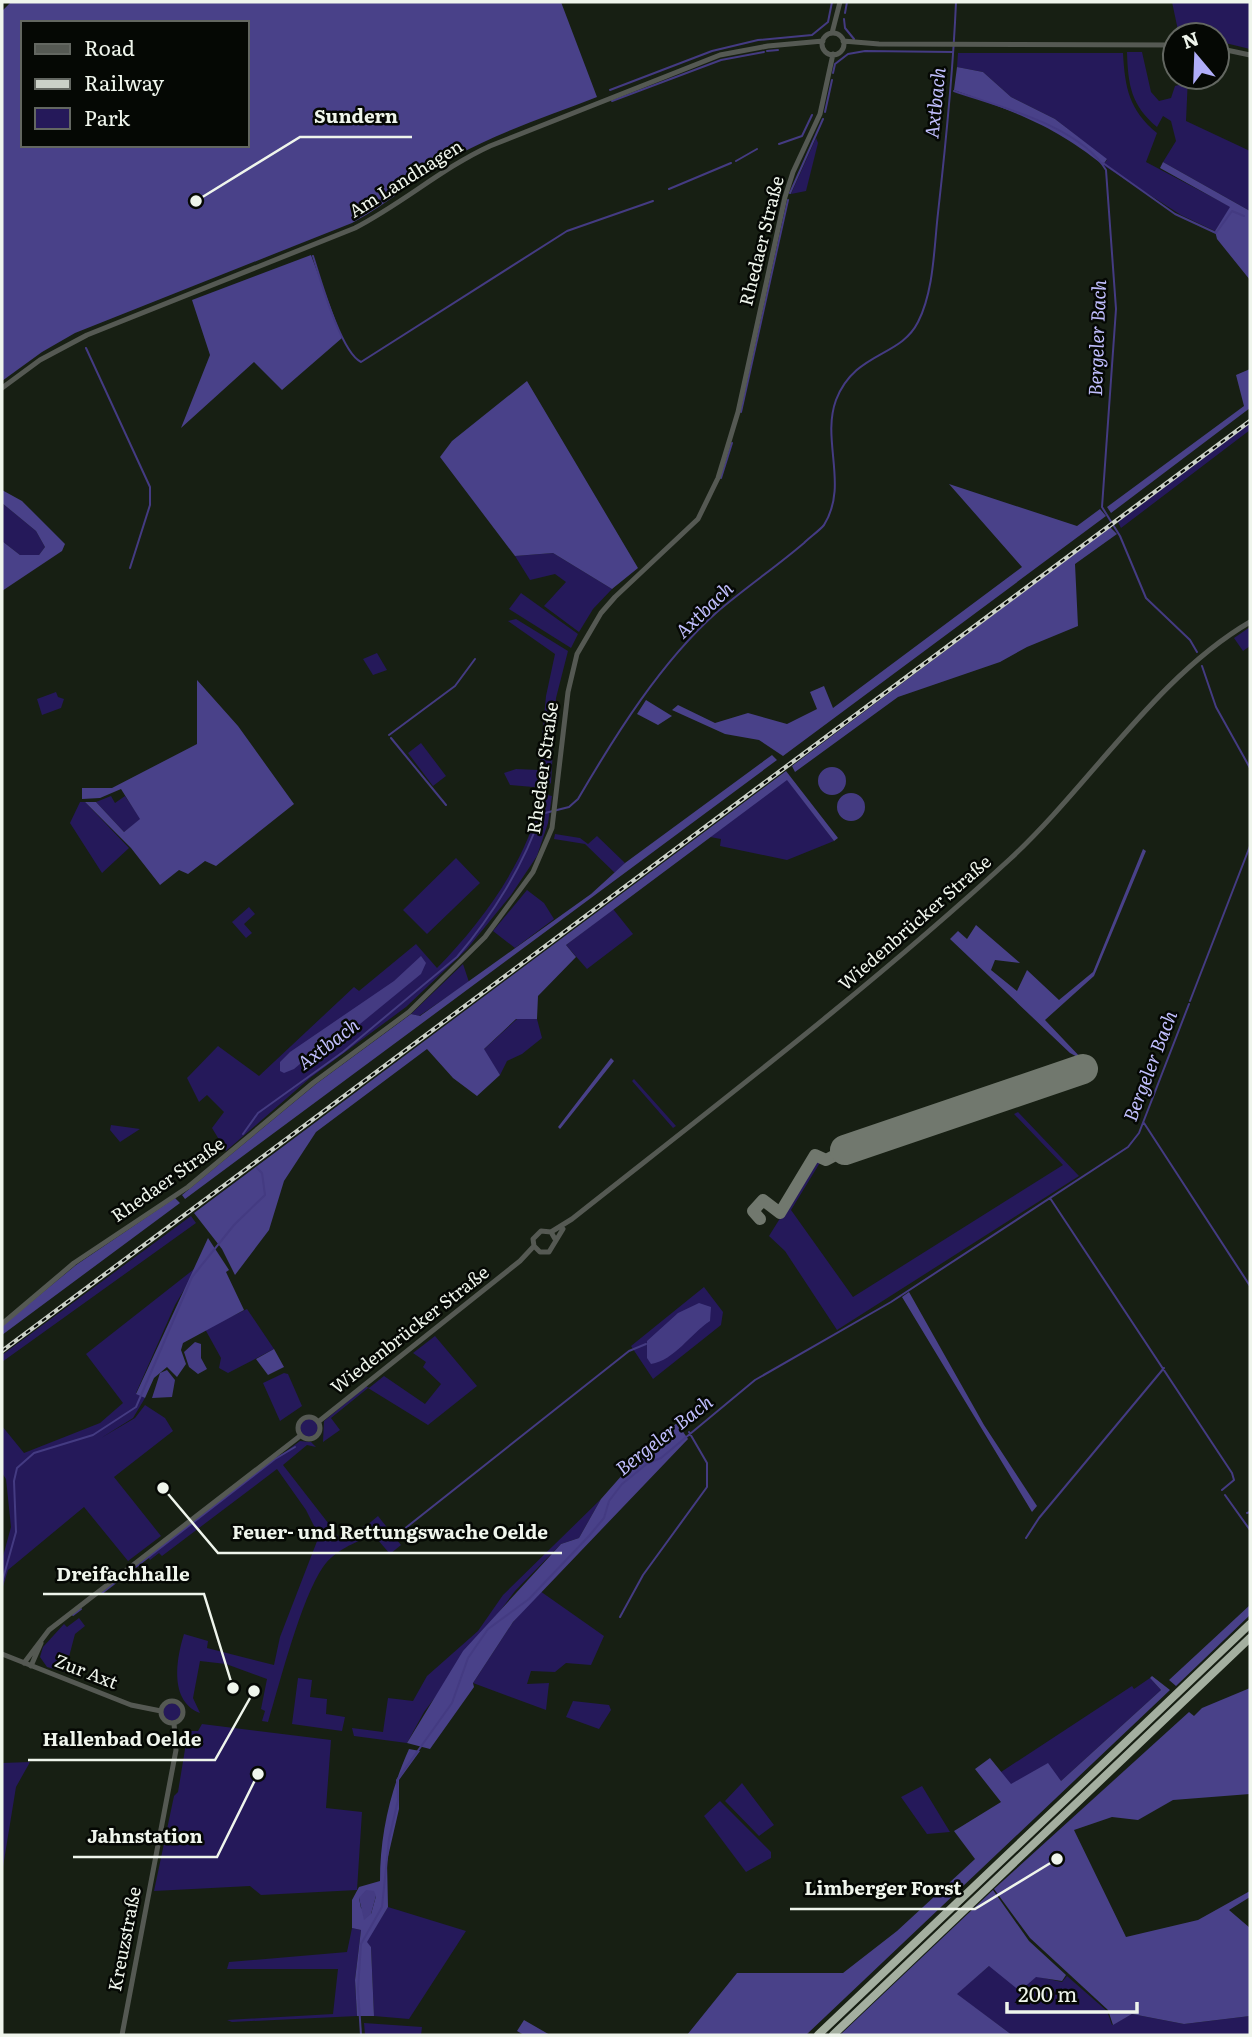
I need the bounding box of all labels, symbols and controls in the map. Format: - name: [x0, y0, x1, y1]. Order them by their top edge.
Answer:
- legend: [21, 21, 248, 147]
- north arrow: [1161, 21, 1231, 91]
- text: N: [1178, 23, 1202, 55]
- text: Road: [84, 31, 135, 62]
- text: Railway: [84, 66, 165, 97]
- water label: Axtbach: [916, 66, 952, 140]
- callout: Sundern: [300, 97, 412, 137]
- text: Park: [84, 101, 130, 132]
- text: Sundern: [314, 101, 398, 129]
- street label: Am Landhagen: [343, 132, 468, 224]
- street label: Rhedaer Straße: [731, 173, 790, 308]
- water label: Bergeler Bach: [1080, 279, 1112, 397]
- water label: Axtbach: [668, 574, 739, 644]
- street label: Rhedaer Straße: [519, 700, 564, 836]
- street label: Wiedenbrücker Straße: [832, 848, 996, 996]
- water label: Bergeler Bach: [1115, 1006, 1183, 1125]
- water label: Axtbach: [290, 1011, 364, 1076]
- street label: Rhedaer Straße: [105, 1130, 229, 1228]
- street label: Wiedenbrücker Straße: [324, 1258, 494, 1399]
- water label: Bergeler Bach: [609, 1387, 718, 1481]
- callout: Feuer- und Rettungswache Oelde: [218, 1513, 562, 1553]
- text: Feuer- und Rettungswache Oelde: [232, 1517, 548, 1545]
- callout: Dreifachhalle: [43, 1554, 204, 1594]
- text: Dreifachhalle: [56, 1559, 190, 1587]
- street label: Zur Axt: [51, 1646, 123, 1695]
- callout: Hallenbad Oelde: [28, 1720, 215, 1760]
- text: Hallenbad Oelde: [43, 1724, 202, 1752]
- callout: Jahnstation: [73, 1817, 217, 1857]
- text: Jahnstation: [87, 1821, 203, 1849]
- callout: Limberger Forst: [790, 1869, 975, 1909]
- text: Limberger Forst: [804, 1873, 962, 1901]
- street label: Kreuzstraße: [100, 1884, 147, 1993]
- scale bar: [1007, 1970, 1136, 2014]
- text: 200 m: [1018, 1977, 1078, 2008]

